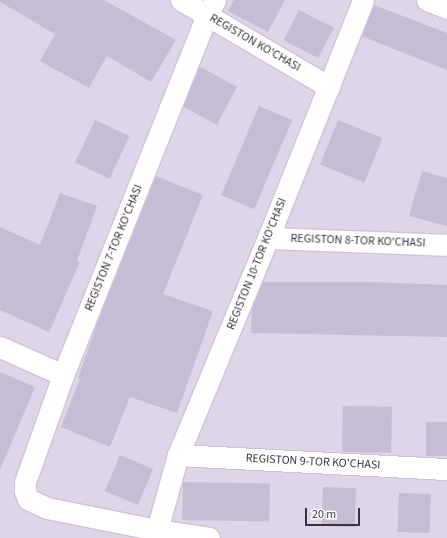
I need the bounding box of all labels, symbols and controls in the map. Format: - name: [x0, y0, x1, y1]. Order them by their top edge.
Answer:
- street label: REGISTON KO'CHASI: [207, 11, 303, 75]
- street label: REGISTON 7-TOR KO'CHASI: [82, 183, 146, 313]
- street label: REGISTON 10-TOR KO'CHASI: [224, 196, 290, 332]
- street label: REGISTON 8-TOR KO'CHASI: [290, 231, 426, 251]
- street label: REGISTON 9-TOR KO'CHASI: [245, 451, 381, 473]
- scale bar: [307, 500, 362, 526]
- text: 20 m: [312, 506, 336, 523]

